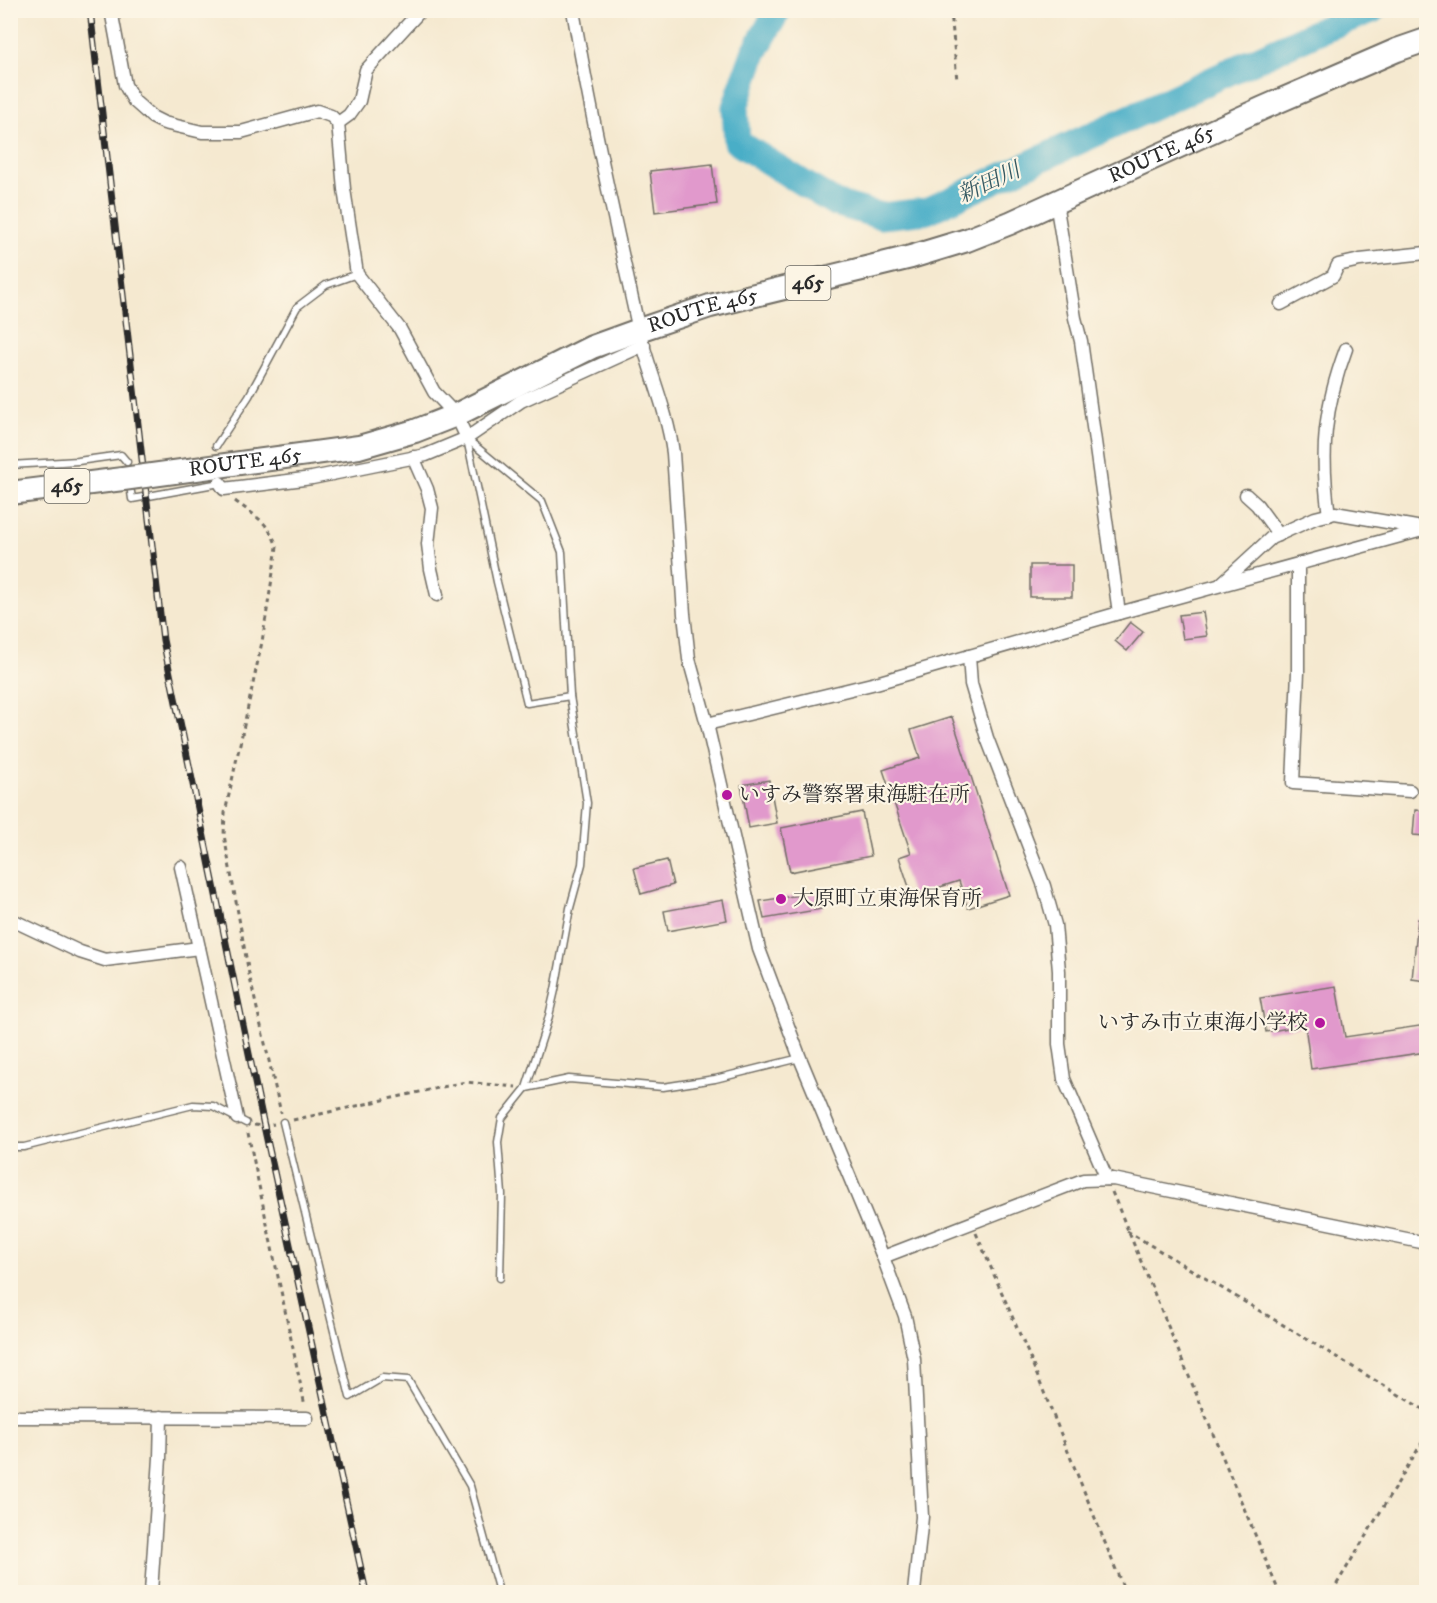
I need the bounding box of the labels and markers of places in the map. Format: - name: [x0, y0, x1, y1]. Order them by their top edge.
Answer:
- place label: いすみ警察署東海駐在所: [739, 782, 970, 808]
- marker: いすみ警察署東海駐在所: [720, 788, 734, 802]
- place label: 大原町立東海保育所: [793, 886, 982, 912]
- marker: 大原町立東海保育所: [774, 892, 788, 906]
- place label: いすみ市立東海小学校: [1098, 1010, 1308, 1036]
- marker: いすみ市立東海小学校: [1313, 1016, 1327, 1030]

